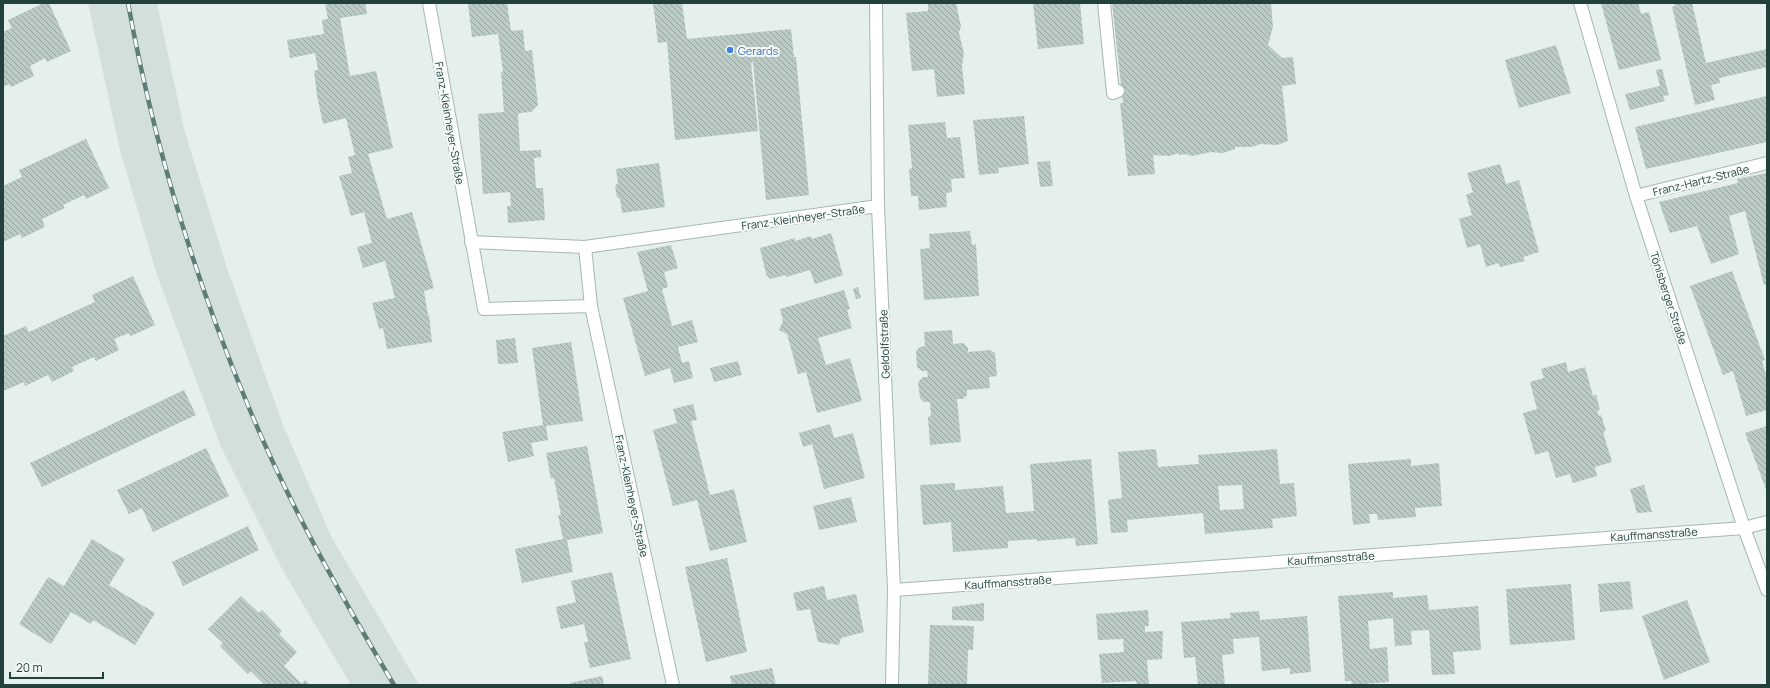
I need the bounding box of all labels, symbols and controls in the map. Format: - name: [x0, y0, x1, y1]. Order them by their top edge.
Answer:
- place label: Gerards: [738, 43, 778, 58]
- marker: Gerards: [725, 45, 735, 55]
- street label: Franz-Kleinheyer-Straße: [432, 60, 468, 186]
- street label: Franz-Hartz-Straße: [1651, 161, 1751, 199]
- street label: Franz-Kleinheyer-Straße: [740, 201, 866, 233]
- street label: Tönisberger Straße: [1647, 250, 1691, 347]
- street label: Geldolfstraße: [875, 309, 893, 379]
- street label: Franz-Kleinheyer-Straße: [612, 434, 652, 559]
- street label: Kauffmansstraße: [1610, 523, 1699, 545]
- street label: Kauffmansstraße: [1287, 547, 1376, 569]
- street label: Kauffmansstraße: [964, 571, 1053, 593]
- scale bar: [10, 654, 103, 680]
- text: 20 m: [16, 659, 43, 676]

